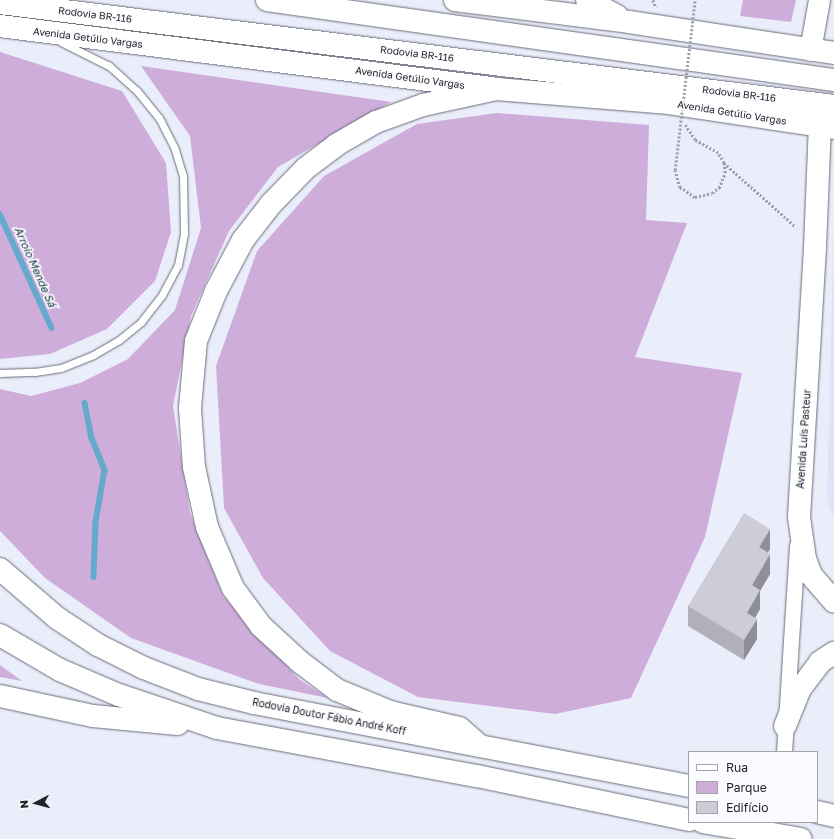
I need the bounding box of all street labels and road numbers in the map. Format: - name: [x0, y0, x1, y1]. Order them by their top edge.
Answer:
- street label: Rodovia BR-116: [57, 5, 133, 25]
- street label: Avenida Getúlio Vargas: [33, 25, 143, 51]
- street label: Rodovia BR-116: [379, 44, 455, 64]
- street label: Avenida Getúlio Vargas: [355, 64, 465, 92]
- street label: Rodovia BR-116: [701, 84, 777, 104]
- street label: Avenida Getúlio Vargas: [677, 98, 787, 128]
- street label: Avenida Luís Pasteur: [795, 389, 813, 489]
- street label: Rodovia Doutor Fábio André Koff: [251, 696, 407, 738]

